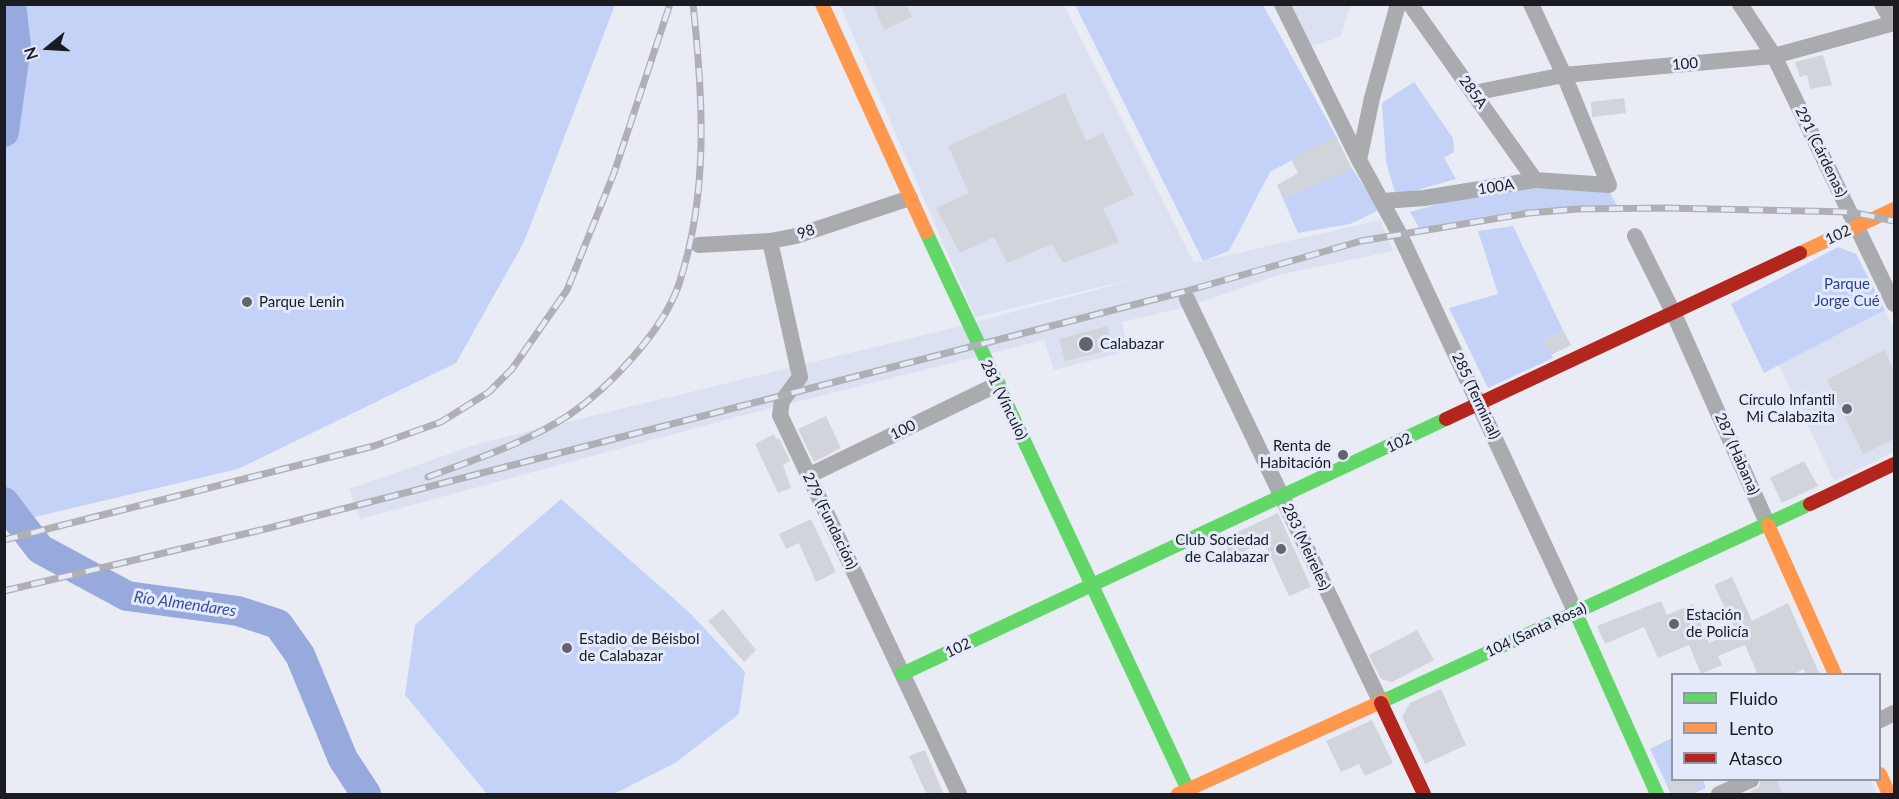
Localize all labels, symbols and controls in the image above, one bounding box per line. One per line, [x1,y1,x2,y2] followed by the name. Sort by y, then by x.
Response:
[18,18,78,78] north arrow
[19,45,41,63] text: N
[1671,54,1699,74] street label: 100
[1455,72,1491,112] street label: 285A
[1791,104,1851,200] street label: 291 (Cárdenas)
[1477,175,1515,199] street label: 100A
[795,221,817,243] street label: 98
[1822,221,1854,249] street label: 102
[1814,275,1880,310] park label: Parque Jorge Cué
[259,293,344,311] place label: Parque Lenin
[240,295,254,309] marker: Parque Lenin
[1077,335,1095,353] marker: Calabazar
[1100,335,1164,353] place label: Calabazar
[1448,350,1504,442] street label: 285 (Terminal)
[977,357,1031,443] street label: 281 (Vínculo)
[1739,391,1835,426] place label: Círculo Infantil Mi Calabazita
[1840,402,1854,416] marker: Círculo Infantil Mi Calabazita
[1711,410,1763,498] street label: 287 (Habana)
[887,416,919,444] street label: 100
[1383,429,1415,457] street label: 102
[1260,437,1331,472] place label: Renta de Habitación
[1336,448,1350,462] marker: Renta de Habitación
[799,469,861,573] street label: 279 (Fundación)
[1278,501,1334,593] street label: 283 (Meireles)
[1175,531,1269,566] place label: Club Sociedad de Calabazar
[1274,542,1288,556] marker: Club Sociedad de Calabazar
[133,587,237,621] water label: Río Almendares
[1483,599,1589,661] street label: 104 (Santa Rosa)
[1686,606,1749,641] place label: Estación de Policía
[1667,617,1681,631] marker: Estación de Policía
[579,630,699,665] place label: Estadio de Béisbol de Calabazar
[942,634,974,662] street label: 102
[560,641,574,655] marker: Estadio de Béisbol de Calabazar
[1671,673,1881,781] legend
[1729,687,1778,709] text: Fluido
[1729,717,1774,739] text: Lento
[1729,747,1782,769] text: Atasco

